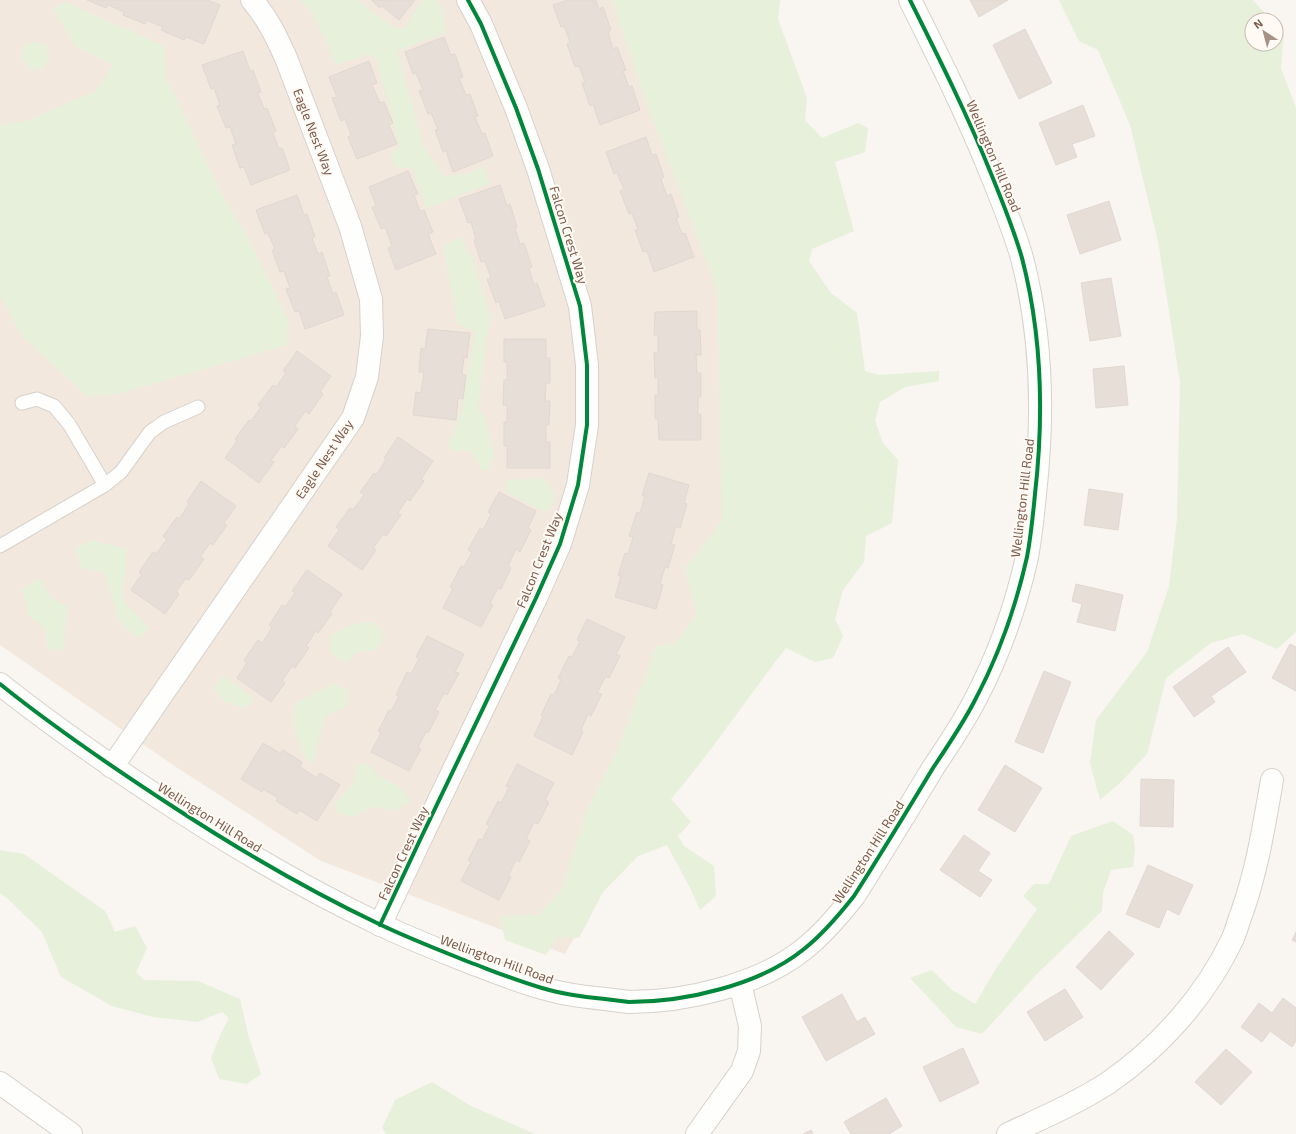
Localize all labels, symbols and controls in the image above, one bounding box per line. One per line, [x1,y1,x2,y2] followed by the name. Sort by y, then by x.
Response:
[1244,12,1284,52] north arrow
[1251,16,1265,31] text: N
[290,86,338,178] street label: Eagle Nest Way
[963,98,1025,214] street label: Wellington Hill Road
[546,184,592,286] street label: Falcon Crest Way
[292,416,356,502] street label: Eagle Nest Way
[1007,438,1037,558] street label: Wellington Hill Road
[513,510,566,610] street label: Falcon Crest Way
[155,778,265,856] street label: Wellington Hill Road
[829,797,907,907] street label: Wellington Hill Road
[374,803,432,902] street label: Falcon Crest Way
[438,931,556,987] street label: Wellington Hill Road

